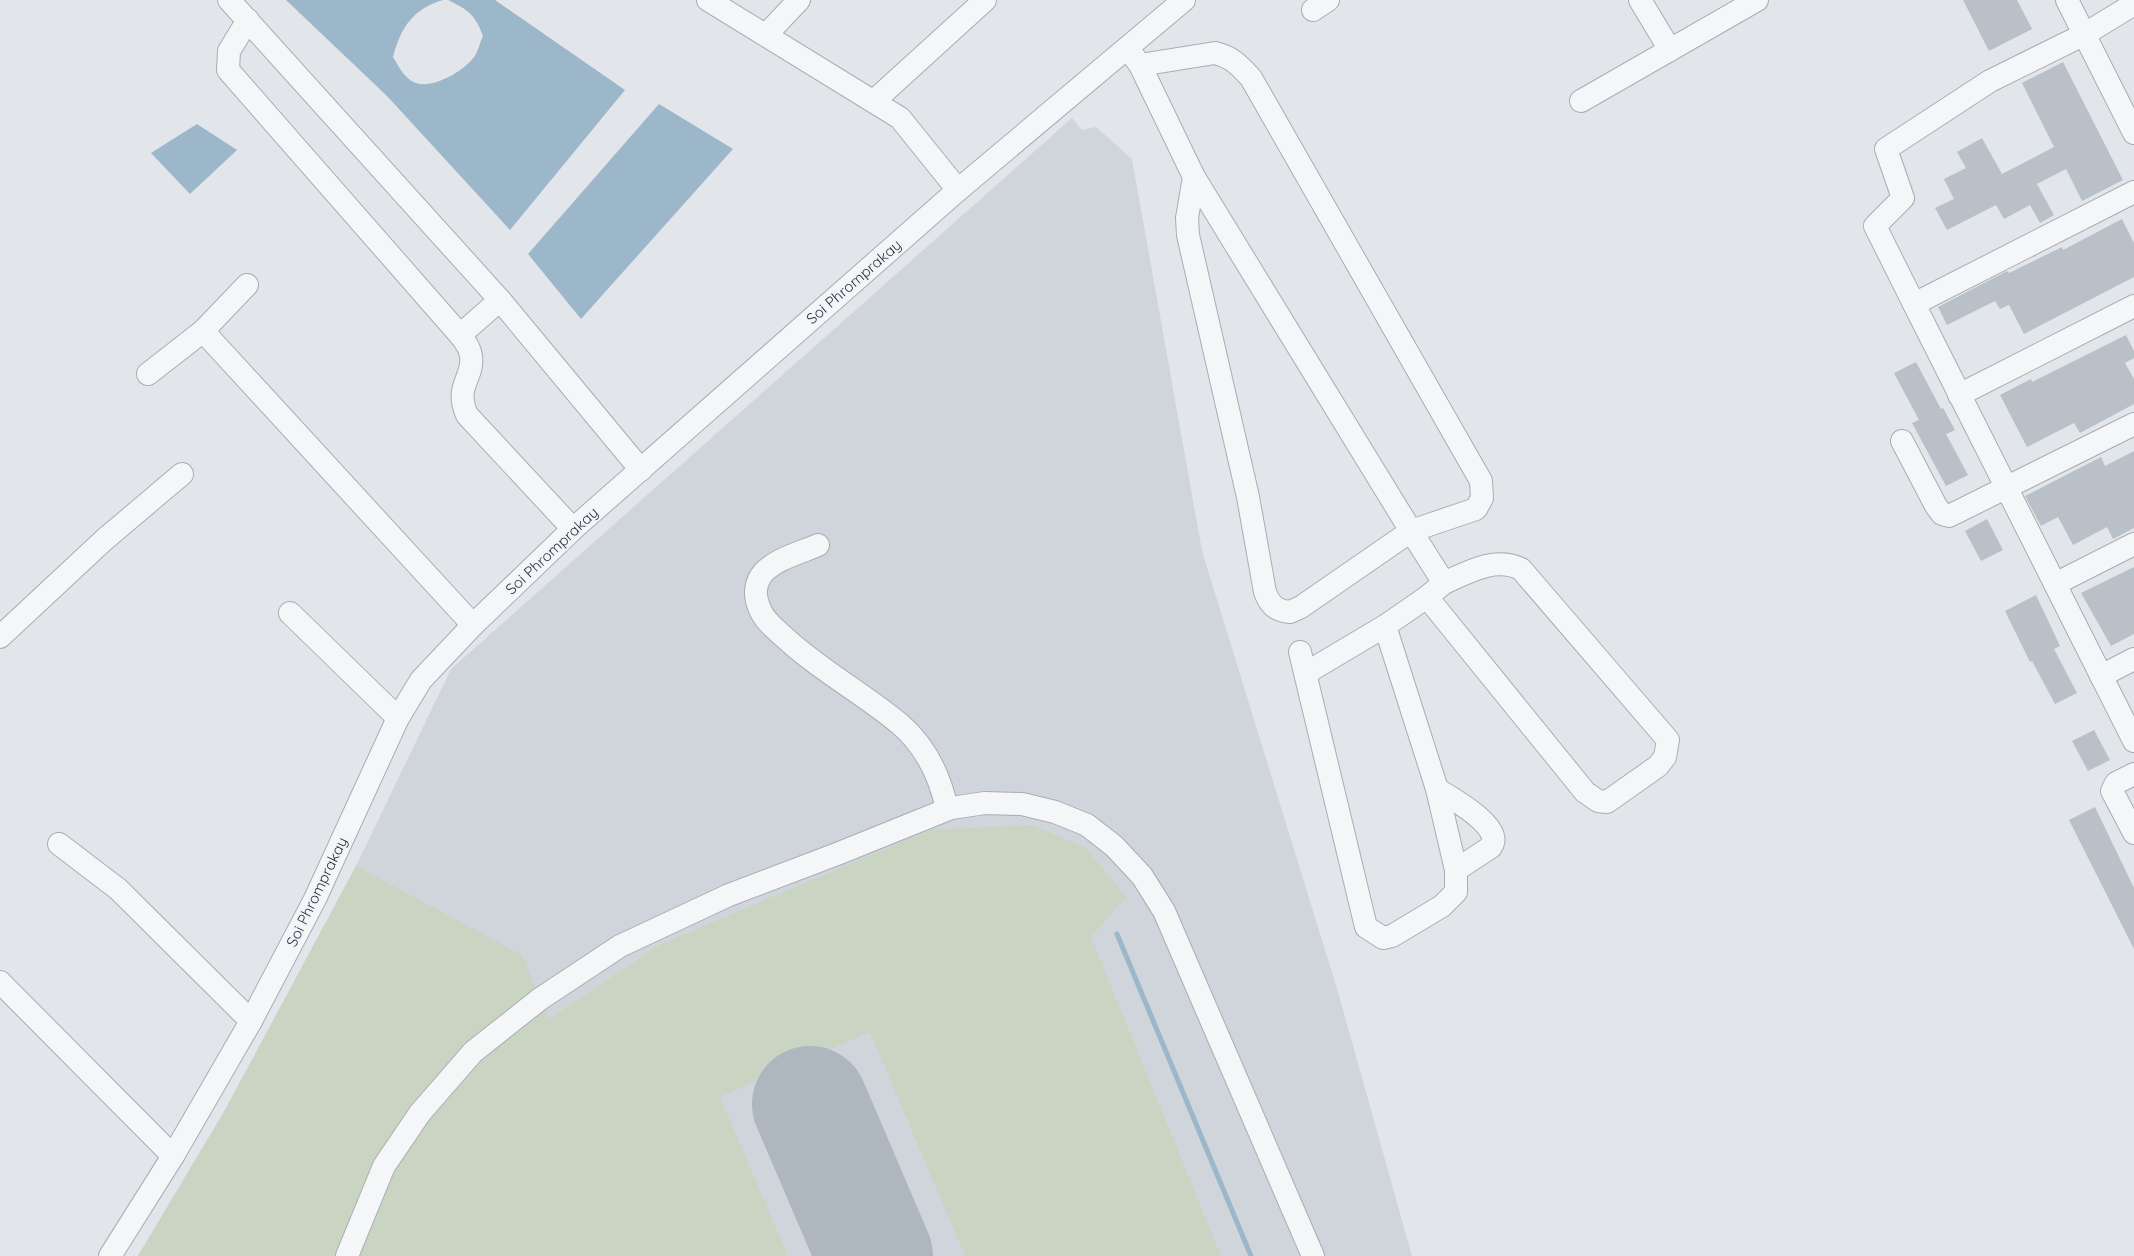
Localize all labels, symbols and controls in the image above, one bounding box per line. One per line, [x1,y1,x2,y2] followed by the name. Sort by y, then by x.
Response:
[802,235,905,328] street label: Soi Phromprakay
[501,503,602,598] street label: Soi Phromprakay
[282,834,351,950] street label: Soi Phromprakay

